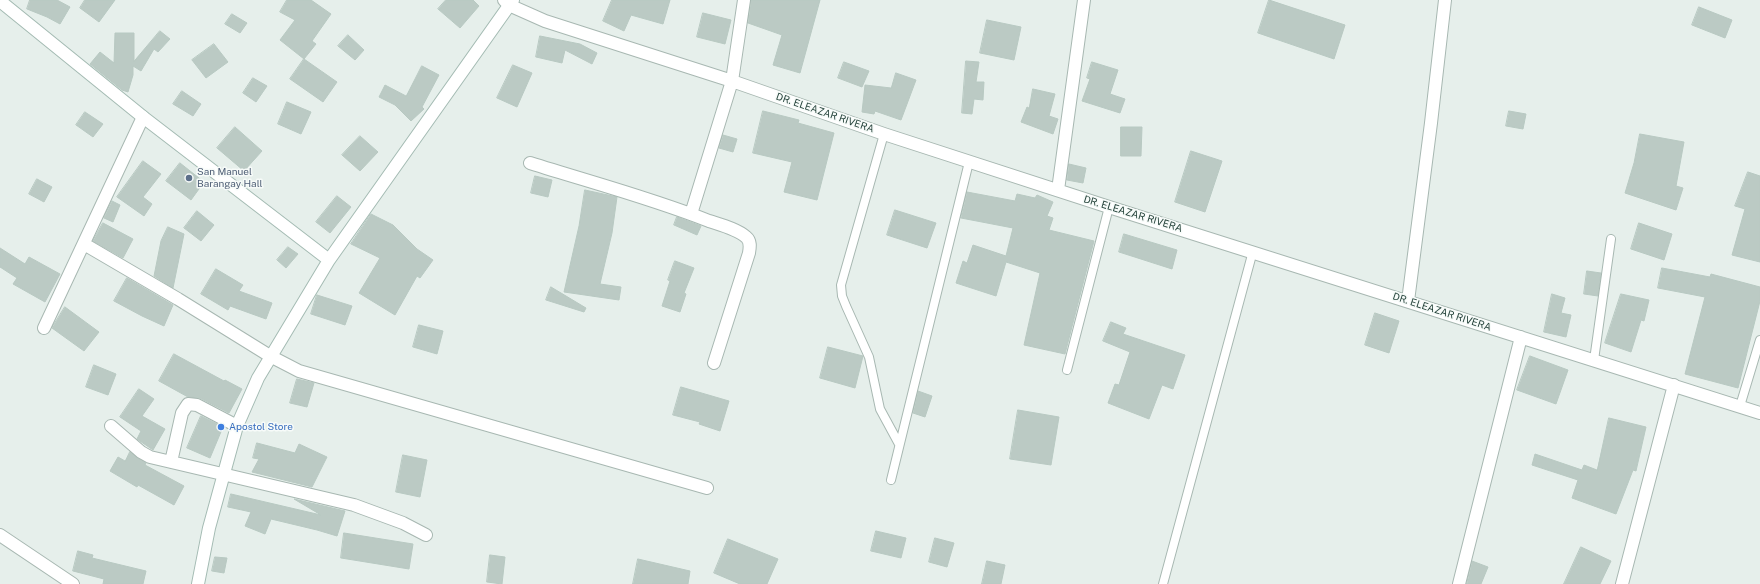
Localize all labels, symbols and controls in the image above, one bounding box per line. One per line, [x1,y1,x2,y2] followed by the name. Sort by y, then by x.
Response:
[774,91,876,135] street label: DR. ELEAZAR RIVERA
[197,166,263,190] place label: San Manuel Barangay Hall
[184,173,194,183] marker: San Manuel Barangay Hall
[1082,193,1184,235] street label: DR. ELEAZAR RIVERA
[1391,290,1493,334] street label: DR. ELEAZAR RIVERA
[229,421,293,433] place label: Apostol Store
[216,422,226,432] marker: Apostol Store

